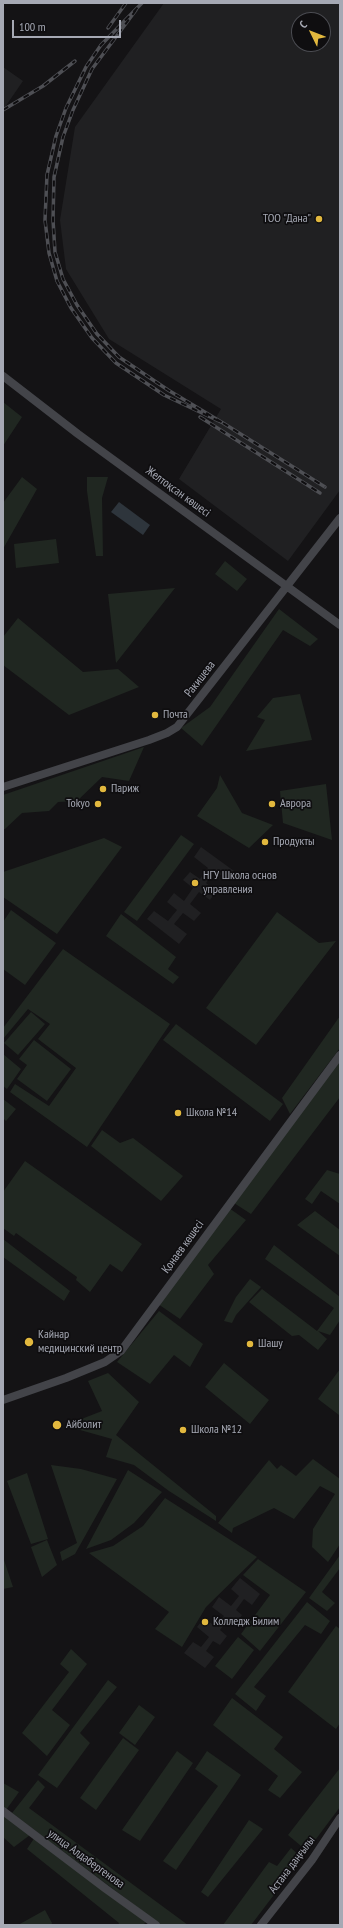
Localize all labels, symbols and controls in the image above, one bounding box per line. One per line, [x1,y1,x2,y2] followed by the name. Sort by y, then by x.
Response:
[14,12,123,38] scale bar
[291,12,331,52] north arrow
[296,18,310,31] text: С
[19,19,46,34] text: 100 m
[263,212,311,226] place label: ТОО "Дана"
[314,214,324,224] marker: ТОО "Дана"
[143,464,213,520] street label: Желтоқсан көшесі
[182,658,218,700] street label: Ракишева
[163,708,188,722] place label: Почта
[150,710,160,720] marker: Почта
[111,782,139,796] place label: Париж
[98,784,108,794] marker: Париж
[66,797,90,811] place label: Tokyo
[280,797,311,811] place label: Аврора
[93,799,103,809] marker: Tokyo
[267,799,277,809] marker: Аврора
[273,835,314,849] place label: Продукты
[260,837,270,847] marker: Продукты
[203,869,277,897] place label: НГУ Школа основ управления
[190,878,200,888] marker: НГУ Школа основ управления
[186,1106,237,1120] place label: Школа №14
[173,1108,183,1118] marker: Школа №14
[159,1218,207,1276] street label: Қонаев көшесі
[38,1328,122,1356] place label: Кайнар медицинский центр
[23,1336,35,1348] marker: Кайнар медицинский центр
[258,1337,283,1351] place label: Шашу
[245,1339,255,1349] marker: Шашу
[66,1418,101,1432] place label: Айболит
[51,1419,63,1431] marker: Айболит
[191,1423,242,1437] place label: Школа №12
[178,1425,188,1435] marker: Школа №12
[213,1615,279,1629] place label: Колледж Билим
[200,1617,210,1627] marker: Колледж Билим
[45,1826,127,1892] street label: улица Алдабергенова
[266,1834,318,1896] street label: Астана даңғылы

